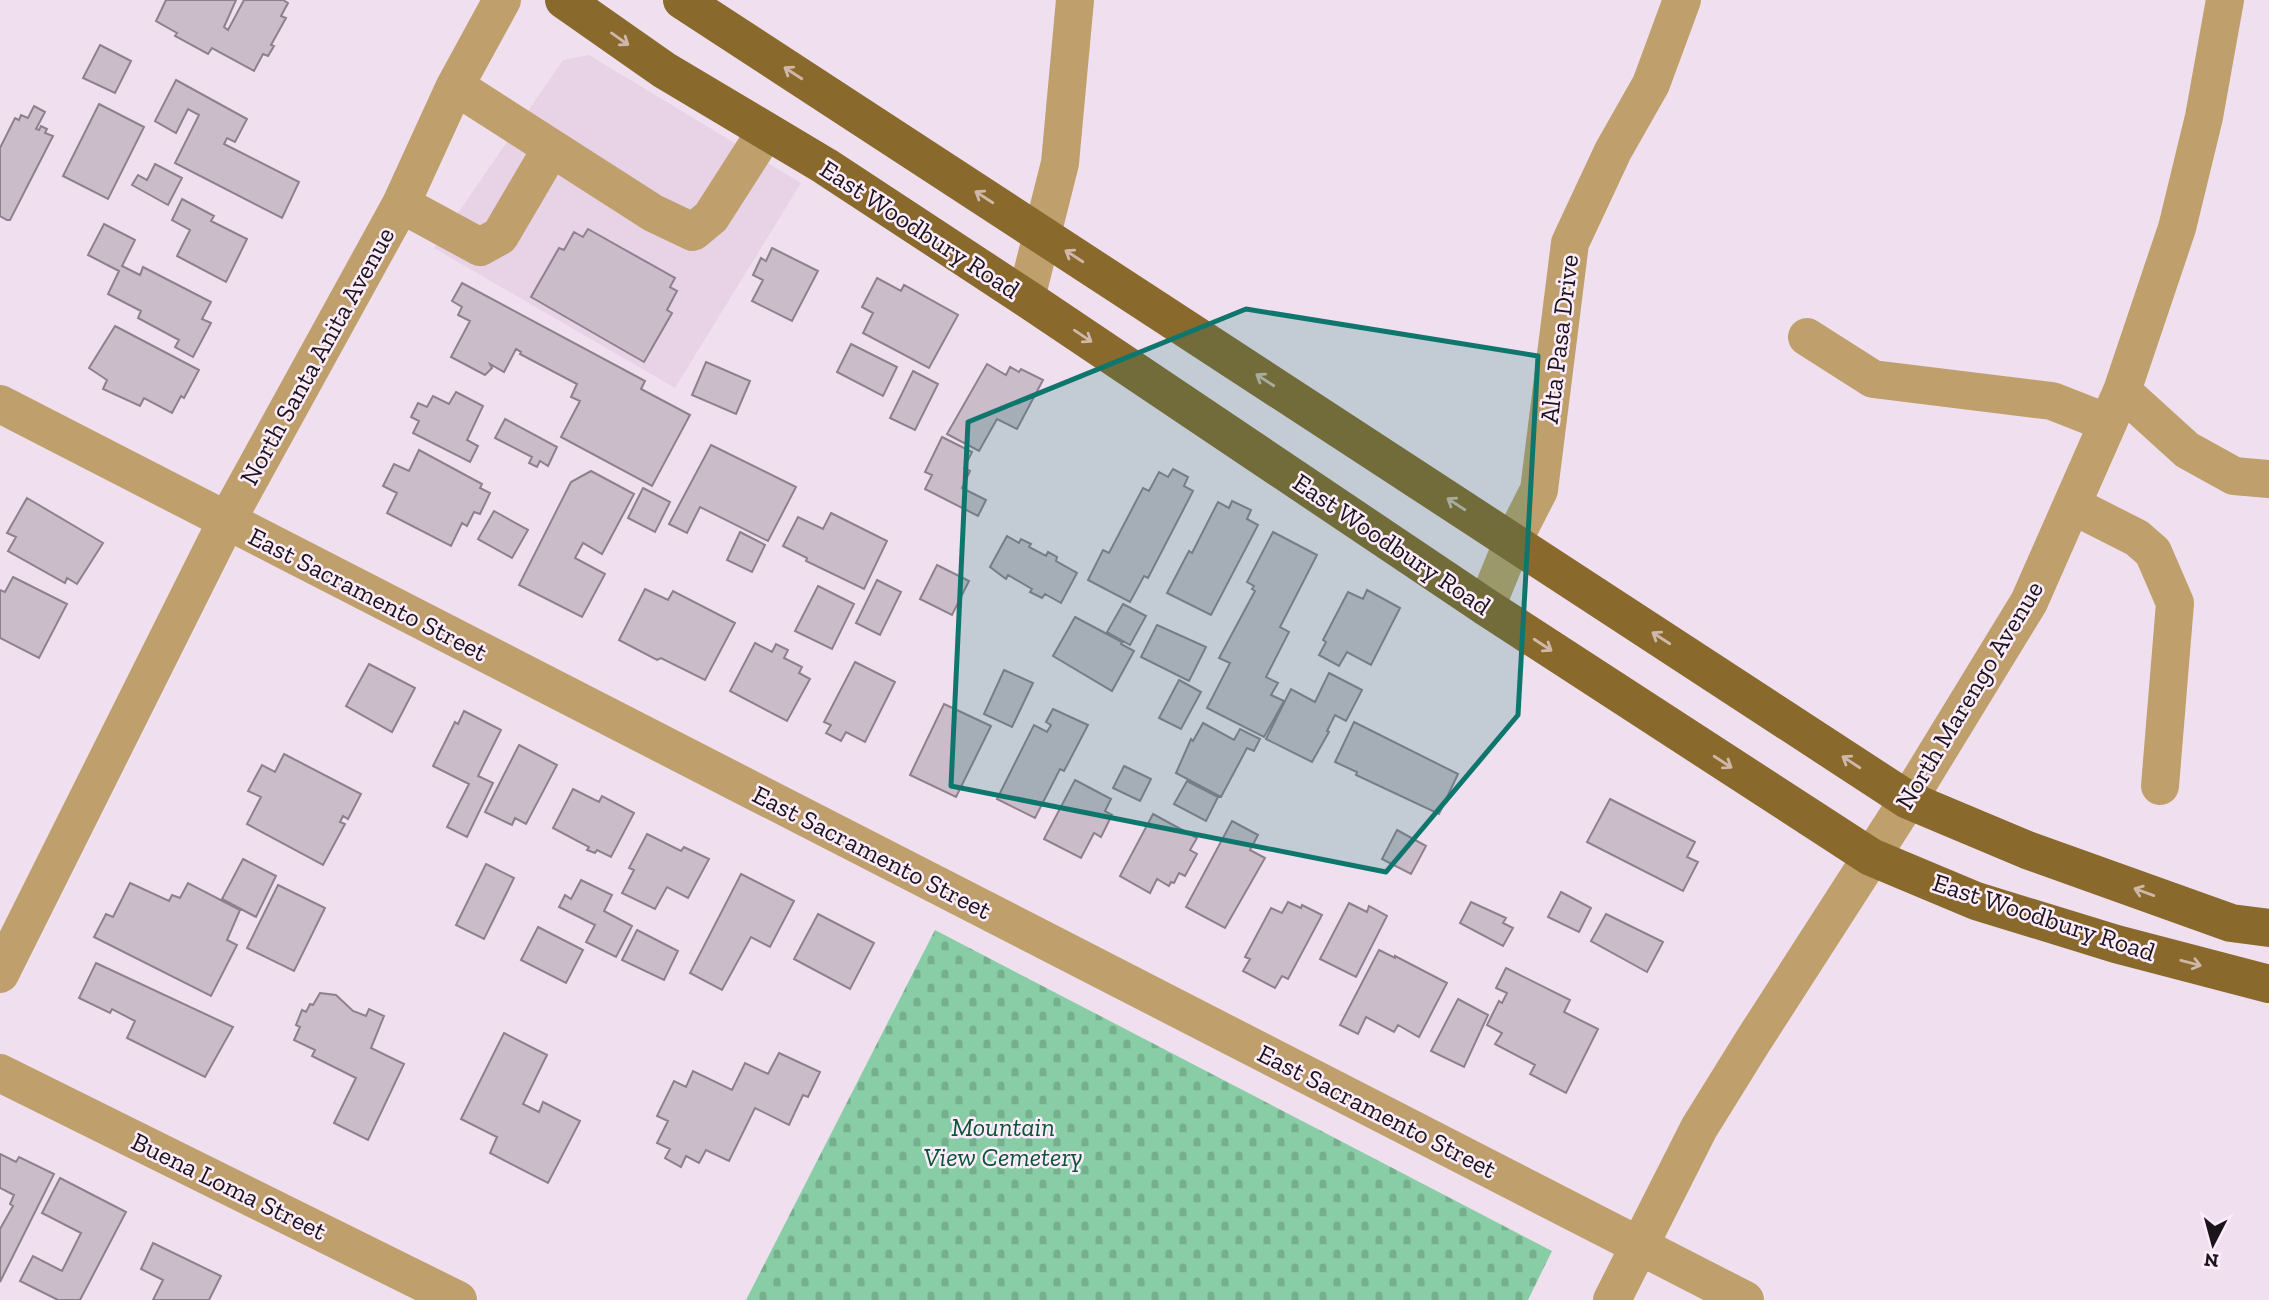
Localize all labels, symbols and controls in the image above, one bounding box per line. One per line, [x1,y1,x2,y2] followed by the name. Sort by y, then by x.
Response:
[610,32,629,46] one-way arrow
[784,66,804,80] one-way arrow
[814,152,1026,306] street label: East Woodbury Road
[975,190,994,204] one-way arrow
[233,221,401,491] street label: North Santa Anita Avenue
[1065,248,1084,263] one-way arrow
[1533,253,1585,425] street label: Alta Pasa Drive
[1073,329,1092,343] one-way arrow
[1256,372,1275,387] one-way arrow
[1287,466,1497,622] street label: East Woodbury Road
[1446,496,1466,510] one-way arrow
[243,520,493,668] street label: East Sacramento Street
[1888,575,2050,815] street label: North Marengo Avenue
[1651,631,1671,645] one-way arrow
[1533,637,1552,652] one-way arrow
[1842,755,1861,770] one-way arrow
[1713,756,1733,770] one-way arrow
[747,778,997,926] street label: East Sacramento Street
[1929,866,2159,968] street label: East Woodbury Road
[2133,885,2155,897] one-way arrow
[2179,957,2202,970] one-way arrow
[1252,1037,1502,1185] street label: East Sacramento Street
[924,1111,1082,1173] park label: Mountain View Cemetery
[126,1125,332,1247] street label: Buena Loma Street
[2178,1209,2248,1279] north arrow
[2203,1248,2220,1273] text: N

